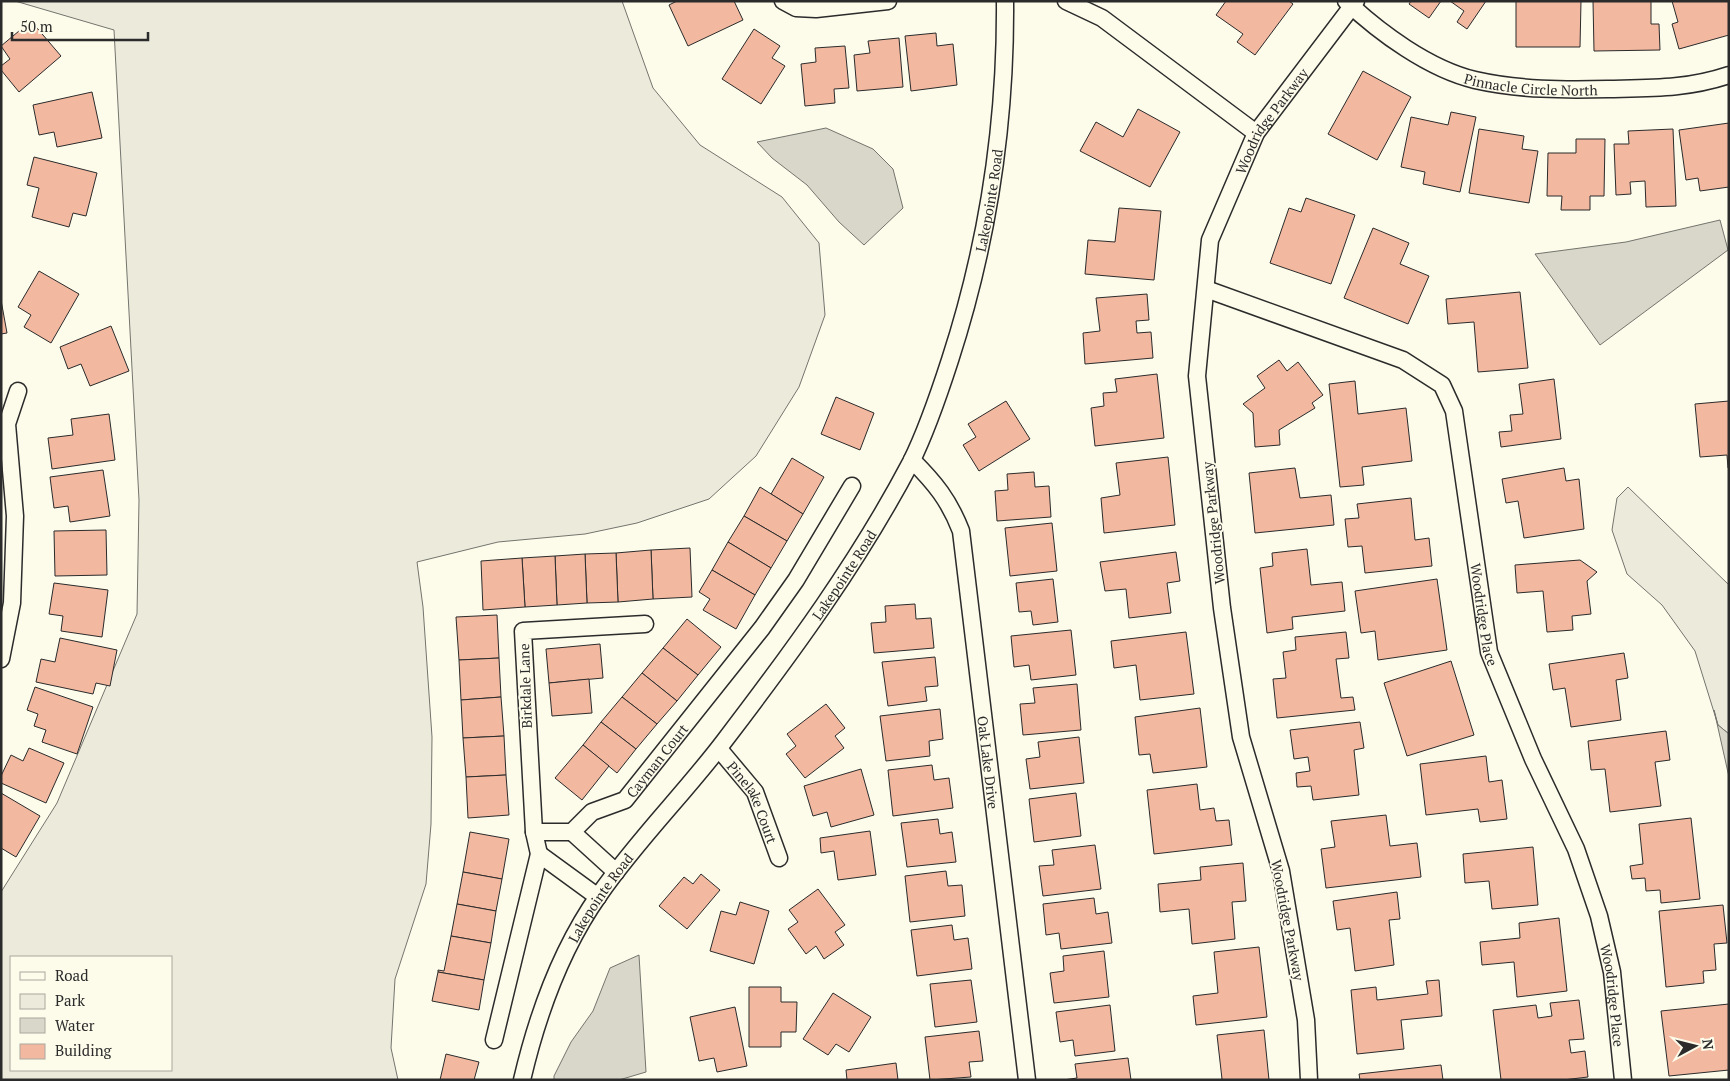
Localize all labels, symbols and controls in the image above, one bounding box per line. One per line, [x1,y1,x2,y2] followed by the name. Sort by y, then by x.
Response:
[12,10,149,42] scale bar
[20,16,53,36] text: 50 m
[1230,63,1312,177] street label: Woodridge Parkway
[1462,68,1598,99] street label: Pinnacle Circle North
[970,148,1006,254] street label: Lakepointe Road
[1197,460,1229,585] street label: Woodridge Parkway
[807,526,880,623] street label: Lakepointe Road
[1467,562,1503,669] street label: Woodridge Place
[514,643,536,729] street label: Birkdale Lane
[974,715,1004,810] street label: Oak Lake Drive
[621,719,692,801] street label: Cayman Court
[723,757,783,847] street label: Pinelake Court
[563,849,637,945] street label: Lakepointe Road
[1267,858,1309,983] street label: Woodridge Parkway
[1596,942,1629,1048] street label: Woodridge Place
[10,956,172,1071] legend
[55,965,88,985] text: Road
[55,990,85,1010] text: Park
[55,1015,95,1035] text: Water
[1670,1021,1720,1071] north arrow
[1698,1038,1719,1051] text: N
[55,1040,113,1060] text: Building

